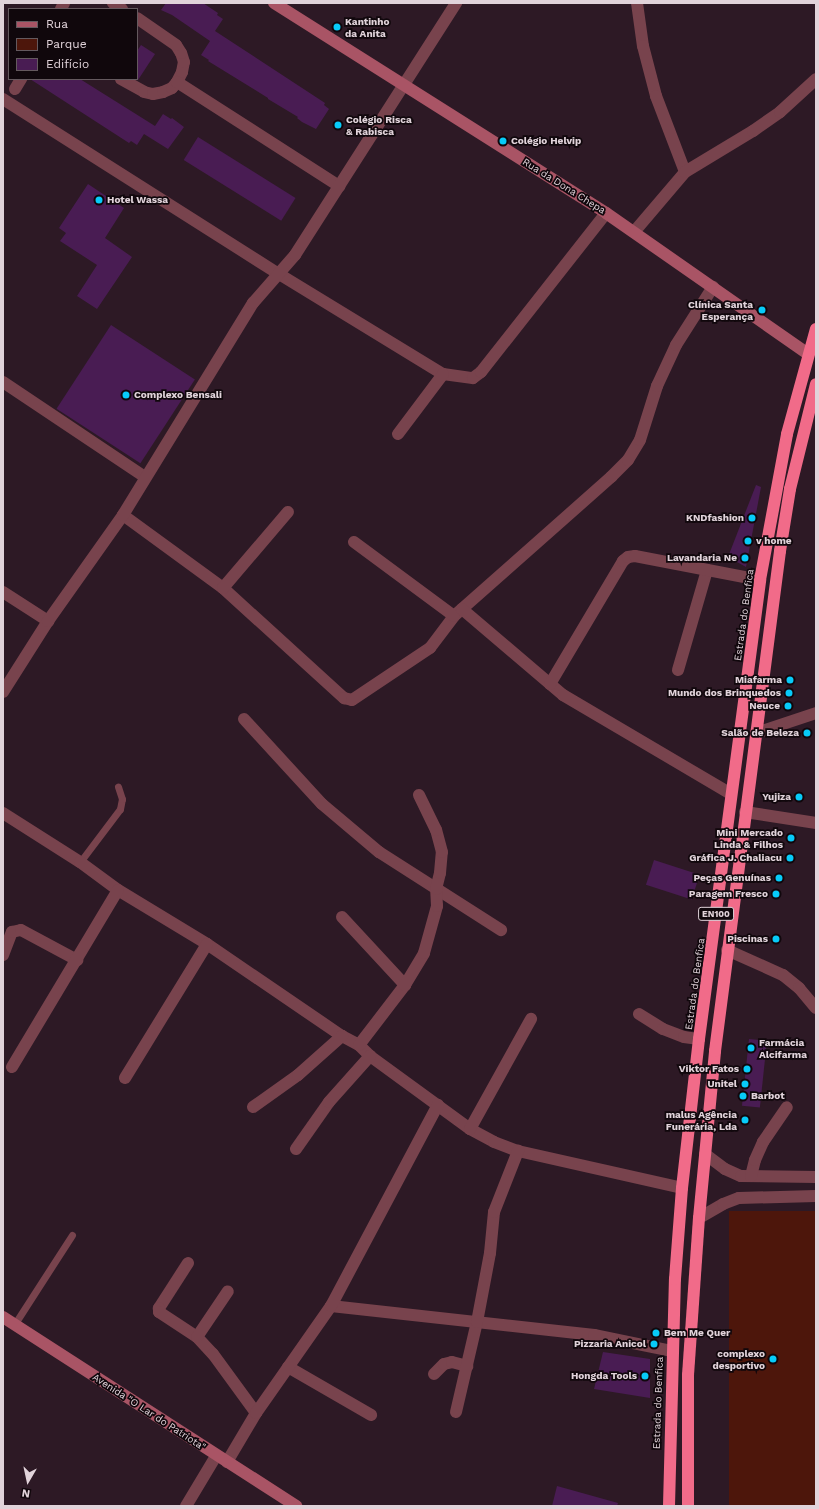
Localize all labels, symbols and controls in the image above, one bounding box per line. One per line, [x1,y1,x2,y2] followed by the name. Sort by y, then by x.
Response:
[8,8,138,80] legend
[345,15,390,38] place label: Kantinho da Anita
[46,17,68,31] text: Rua
[332,22,342,32] marker: Kantinho da Anita
[46,37,87,51] text: Parque
[46,57,89,71] text: Edifício
[346,113,412,136] place label: Colégio Risca & Rabisca
[333,120,343,130] marker: Colégio Risca & Rabisca
[511,135,581,147] place label: Colégio Helvip
[498,136,508,146] marker: Colégio Helvip
[520,155,608,217] street label: Rua da Dona Chepa
[107,194,168,206] place label: Hotel Wassa
[94,195,104,205] marker: Hotel Wassa
[688,298,753,322] place label: Clínica Santa Esperança
[756,304,768,316] marker: Clínica Santa Esperança
[134,389,222,401] place label: Complexo Bensali
[121,390,131,400] marker: Complexo Bensali
[686,512,744,524] place label: KNDfashion
[747,513,757,523] marker: KNDfashion
[756,535,792,547] place label: v home
[743,536,753,546] marker: v home
[667,552,737,564] place label: Lavandaria Ne
[740,553,750,563] marker: Lavandaria Ne
[732,568,756,662] street label: Estrada do Benfica
[735,674,782,686] place label: Miafarma
[785,675,795,685] marker: Miafarma
[668,687,781,699] place label: Mundo dos Brinquedos
[784,688,794,698] marker: Mundo dos Brinquedos
[749,700,780,712] place label: Neuce
[783,701,793,711] marker: Neuce
[721,727,799,739] place label: Salão de Beleza
[802,728,812,738] marker: Salão de Beleza
[762,791,791,803] place label: Yujiza
[794,792,804,802] marker: Yujiza
[714,826,783,850] place label: Mini Mercado Linda & Filhos
[786,833,796,843] marker: Mini Mercado Linda & Filhos
[689,852,782,864] place label: Gráfica J. Chaliacu
[785,853,795,863] marker: Gráfica J. Chaliacu
[693,872,771,884] place label: Peças Genuínas
[774,873,784,883] marker: Peças Genuínas
[689,888,768,900] place label: Paragem Fresco
[771,889,781,899] marker: Paragem Fresco
[698,907,734,921] road number: EN100
[727,933,768,945] place label: Piscinas
[771,934,781,944] marker: Piscinas
[683,937,707,1031] street label: Estrada do Benfica
[759,1036,807,1060] place label: Farmácia Alcifarma
[746,1043,756,1053] marker: Farmácia Alcifarma
[679,1063,739,1075] place label: Viktor Fatos
[742,1064,752,1074] marker: Viktor Fatos
[707,1078,737,1090] place label: Unitel
[740,1079,750,1089] marker: Unitel
[751,1090,785,1102] place label: Barbot
[738,1091,748,1101] marker: Barbot
[665,1108,737,1132] place label: malus Agência Funerária, Lda
[740,1115,750,1125] marker: malus Agência Funerária, Lda
[664,1327,730,1339] place label: Bem Me Quer
[651,1328,661,1338] marker: Bem Me Quer
[574,1338,646,1350] place label: Pizzaria Anicol
[649,1339,659,1349] marker: Pizzaria Anicol
[712,1347,765,1370] place label: complexo desportivo
[768,1354,778,1364] marker: complexo desportivo
[650,1356,666,1450] street label: Estrada do Benfica
[571,1370,637,1382] place label: Hongda Tools
[90,1371,208,1453] street label: Avenida "O Lar do Patriota"
[640,1371,650,1381] marker: Hongda Tools
[8,1461,48,1501] north arrow
[21,1486,31,1500] text: N

